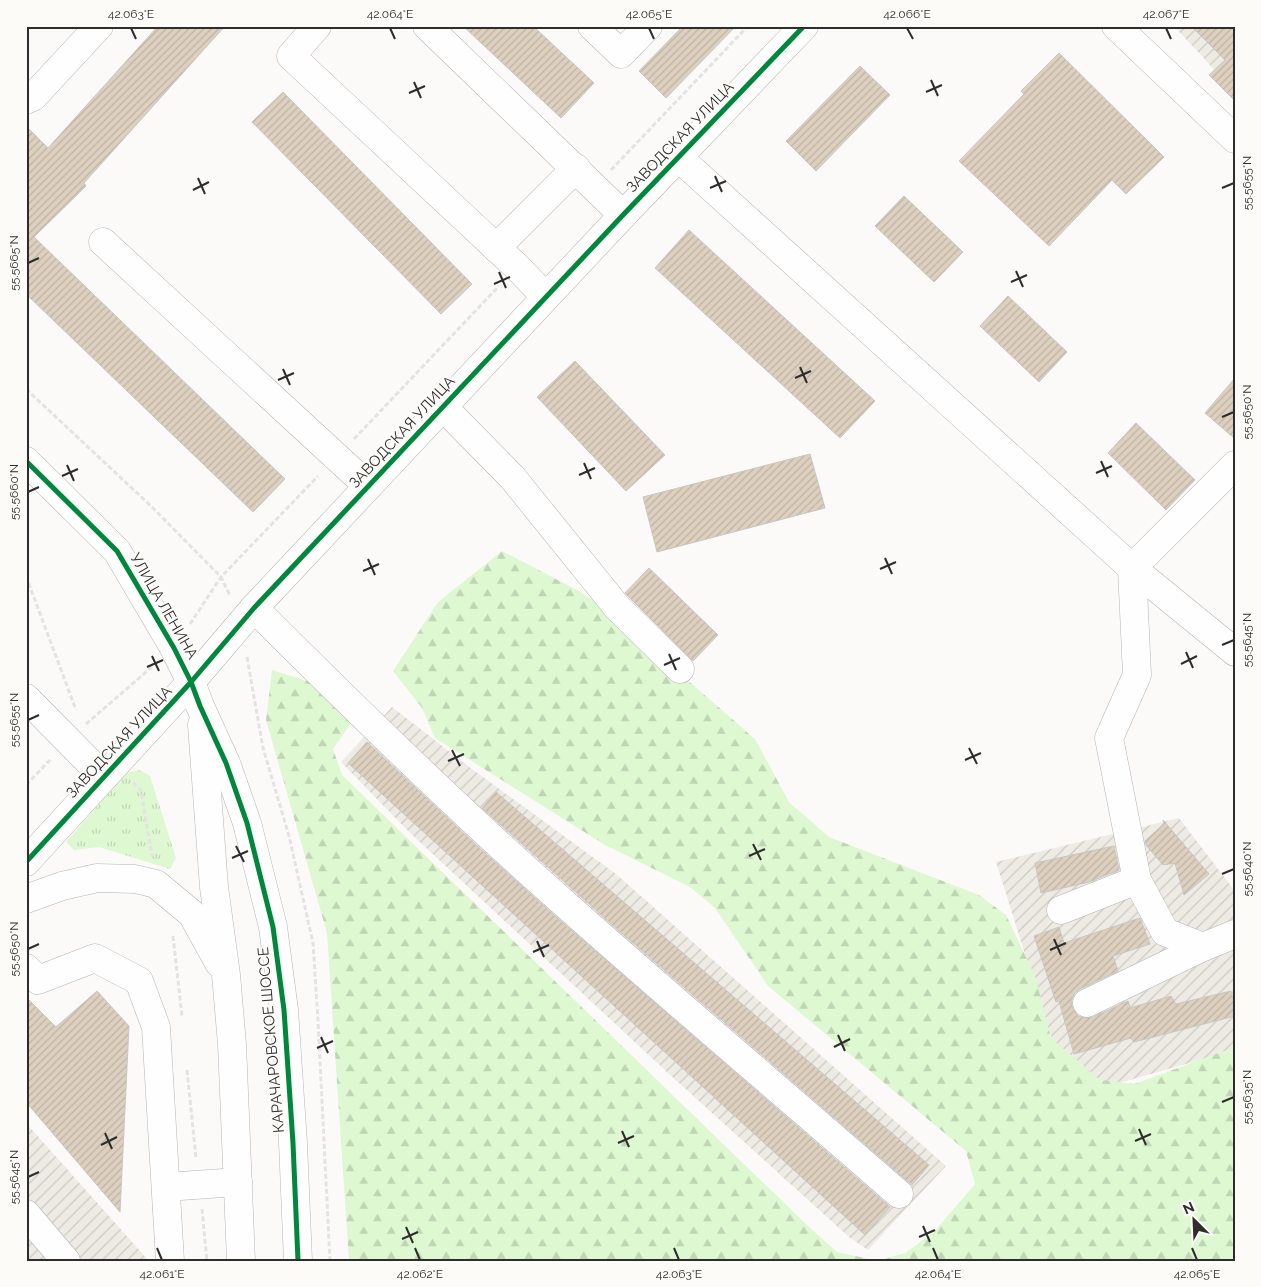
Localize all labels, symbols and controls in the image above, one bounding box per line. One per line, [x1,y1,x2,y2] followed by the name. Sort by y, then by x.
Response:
[108,7,154,21] text: 42.063°E
[367,7,413,21] text: 42.064°E
[626,7,672,21] text: 42.065°E
[883,7,931,21] text: 42.066°E
[1143,7,1189,21] text: 42.067°E
[623,78,737,196] street label: ЗАВОДСКАЯ УЛИЦА
[1240,156,1254,210] text: 55.5655°N
[7,235,21,291] text: 55.5665°N
[345,372,459,492] street label: ЗАВОДСКАЯ УЛИЦА
[1240,384,1254,440] text: 55.5650°N
[7,464,21,520] text: 55.5660°N
[126,550,202,662] street label: УЛИЦА ЛЕНИНА
[1240,613,1254,667] text: 55.5645°N
[62,682,176,802] street label: ЗАВОДСКАЯ УЛИЦА
[7,693,21,747] text: 55.5655°N
[1240,841,1254,897] text: 55.5640°N
[7,921,21,977] text: 55.5650°N
[254,946,288,1134] street label: КАРАЧАРОВСКОЕ ШОССЕ
[1240,1070,1254,1124] text: 55.5635°N
[7,1150,21,1204] text: 55.5645°N
[1168,1194,1218,1244] north arrow
[1181,1199,1197,1218] text: N
[139,1267,185,1281] text: 42.061°E
[397,1267,443,1281] text: 42.062°E
[656,1267,702,1281] text: 42.063°E
[915,1267,961,1281] text: 42.064°E
[1174,1267,1220,1281] text: 42.065°E

